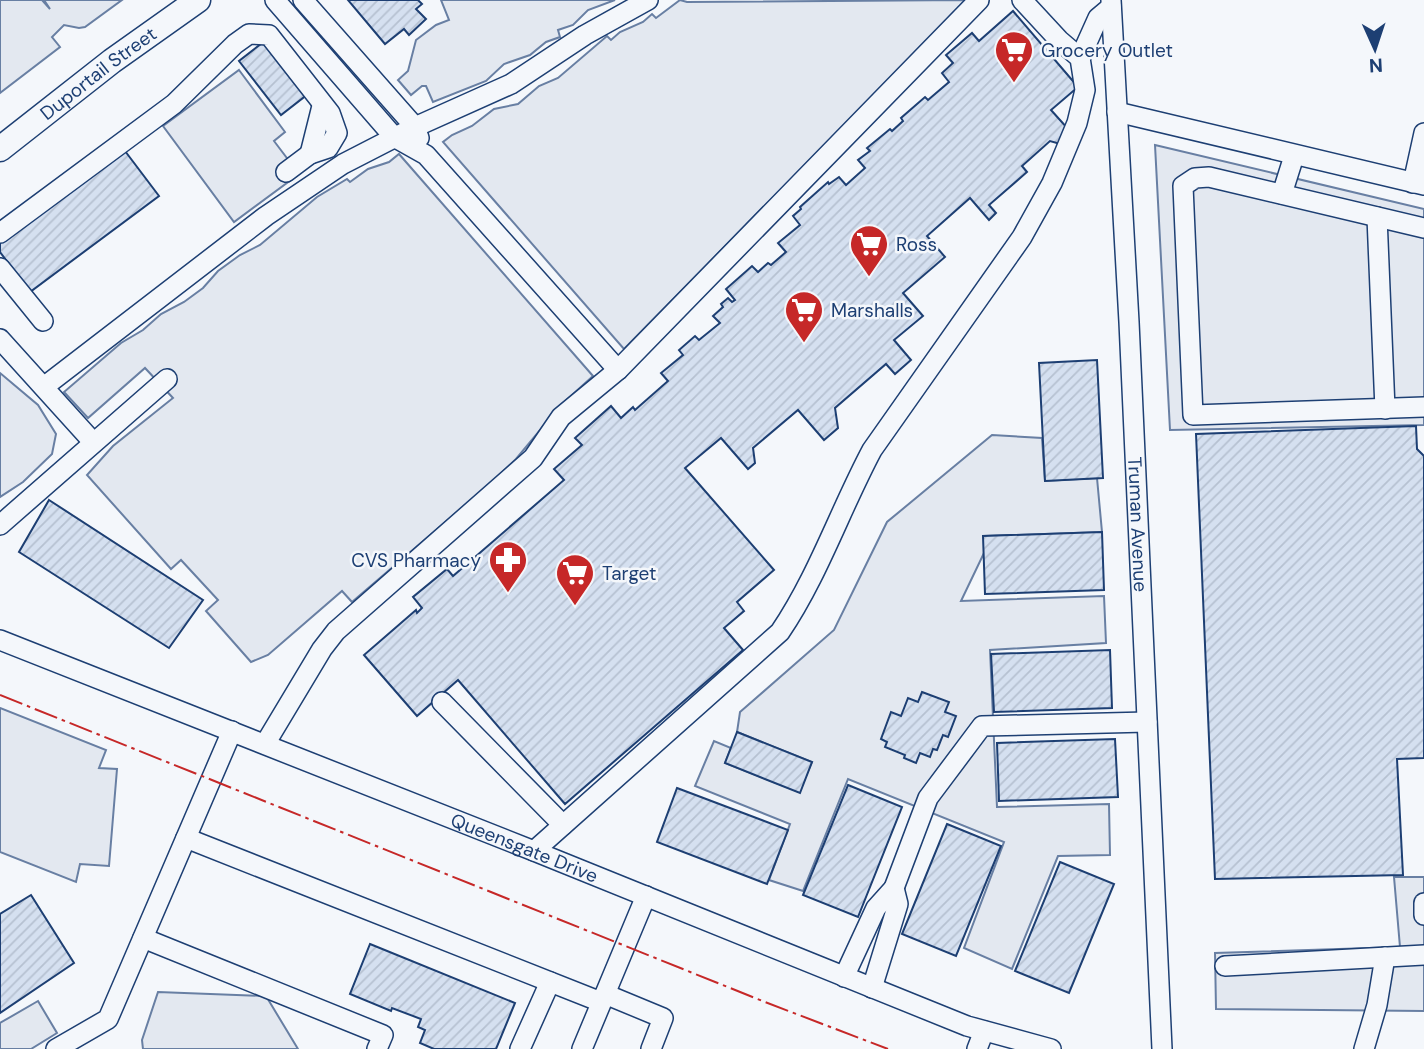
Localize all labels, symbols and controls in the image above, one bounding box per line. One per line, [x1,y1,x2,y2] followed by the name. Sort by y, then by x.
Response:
[1340,14,1410,84] north arrow
[35,21,161,125] street label: Duportail Street
[993,29,1035,84] supermarket icon: Grocery Outlet
[1041,38,1173,63] place label: Grocery Outlet
[1368,53,1383,78] text: N
[848,223,890,278] supermarket icon: Ross
[896,232,937,257] place label: Ross
[783,289,825,344] supermarket icon: Marshalls
[831,298,913,323] place label: Marshalls
[1123,456,1154,592] street label: Truman Avenue
[487,539,529,594] pharmacy icon: CVS Pharmacy
[351,548,481,573] place label: CVS Pharmacy
[554,552,596,607] supermarket icon: Target
[602,561,657,586] place label: Target
[447,807,602,888] street label: Queensgate Drive

